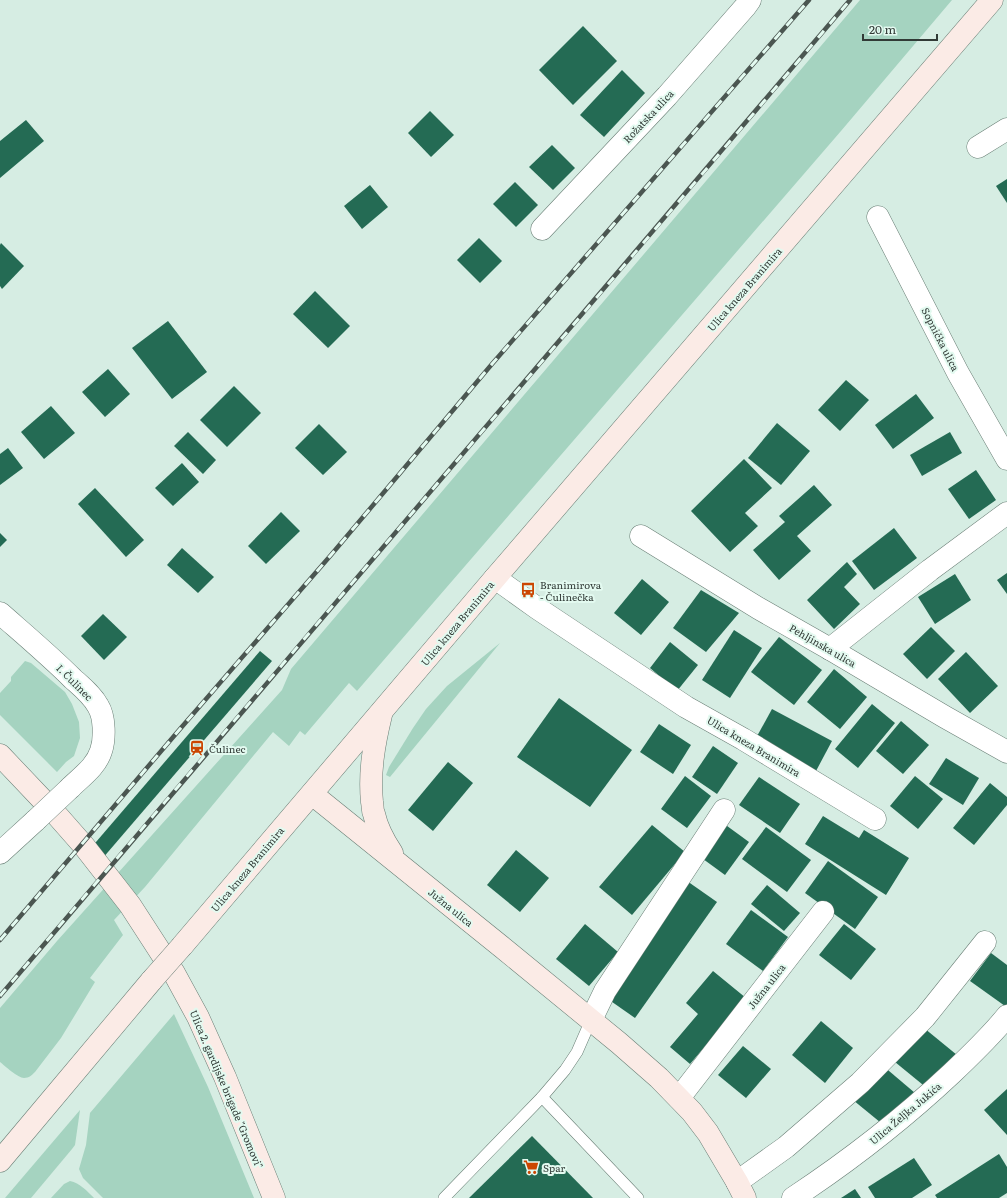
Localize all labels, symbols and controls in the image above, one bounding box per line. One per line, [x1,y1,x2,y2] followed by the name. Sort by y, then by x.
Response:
[863,16,937,42] scale bar
[869,20,896,38] text: 20 m
[619,86,677,146] street label: Rožatska ulica
[703,243,785,334] street label: Ulica kneza Branimira
[919,305,964,374] street label: Sopnička ulica
[417,577,497,669] street label: Ulica kneza Branimira
[540,577,602,604] place label: Branimirova - Čulinečka
[519,581,537,599] bus stop icon: Branimirova - Čulinečka
[787,620,860,671] street label: Pehljinska ulica
[53,660,97,704] street label: I. Čulinec
[704,712,804,780] street label: Ulica kneza Branimira
[188,739,206,757] station icon: Čulinec
[209,741,246,756] place label: Čulinec
[207,823,287,915] street label: Ulica kneza Branimira
[425,884,477,930] street label: Južna ulica
[744,960,789,1012] street label: Južna ulica
[187,1007,267,1171] street label: Ulica 2. gardijske brigade "Gromovi"
[866,1078,945,1148] street label: Ulica Željka Jukića
[522,1158,540,1176] supermarket icon: Spar
[543,1160,565,1175] place label: Spar

